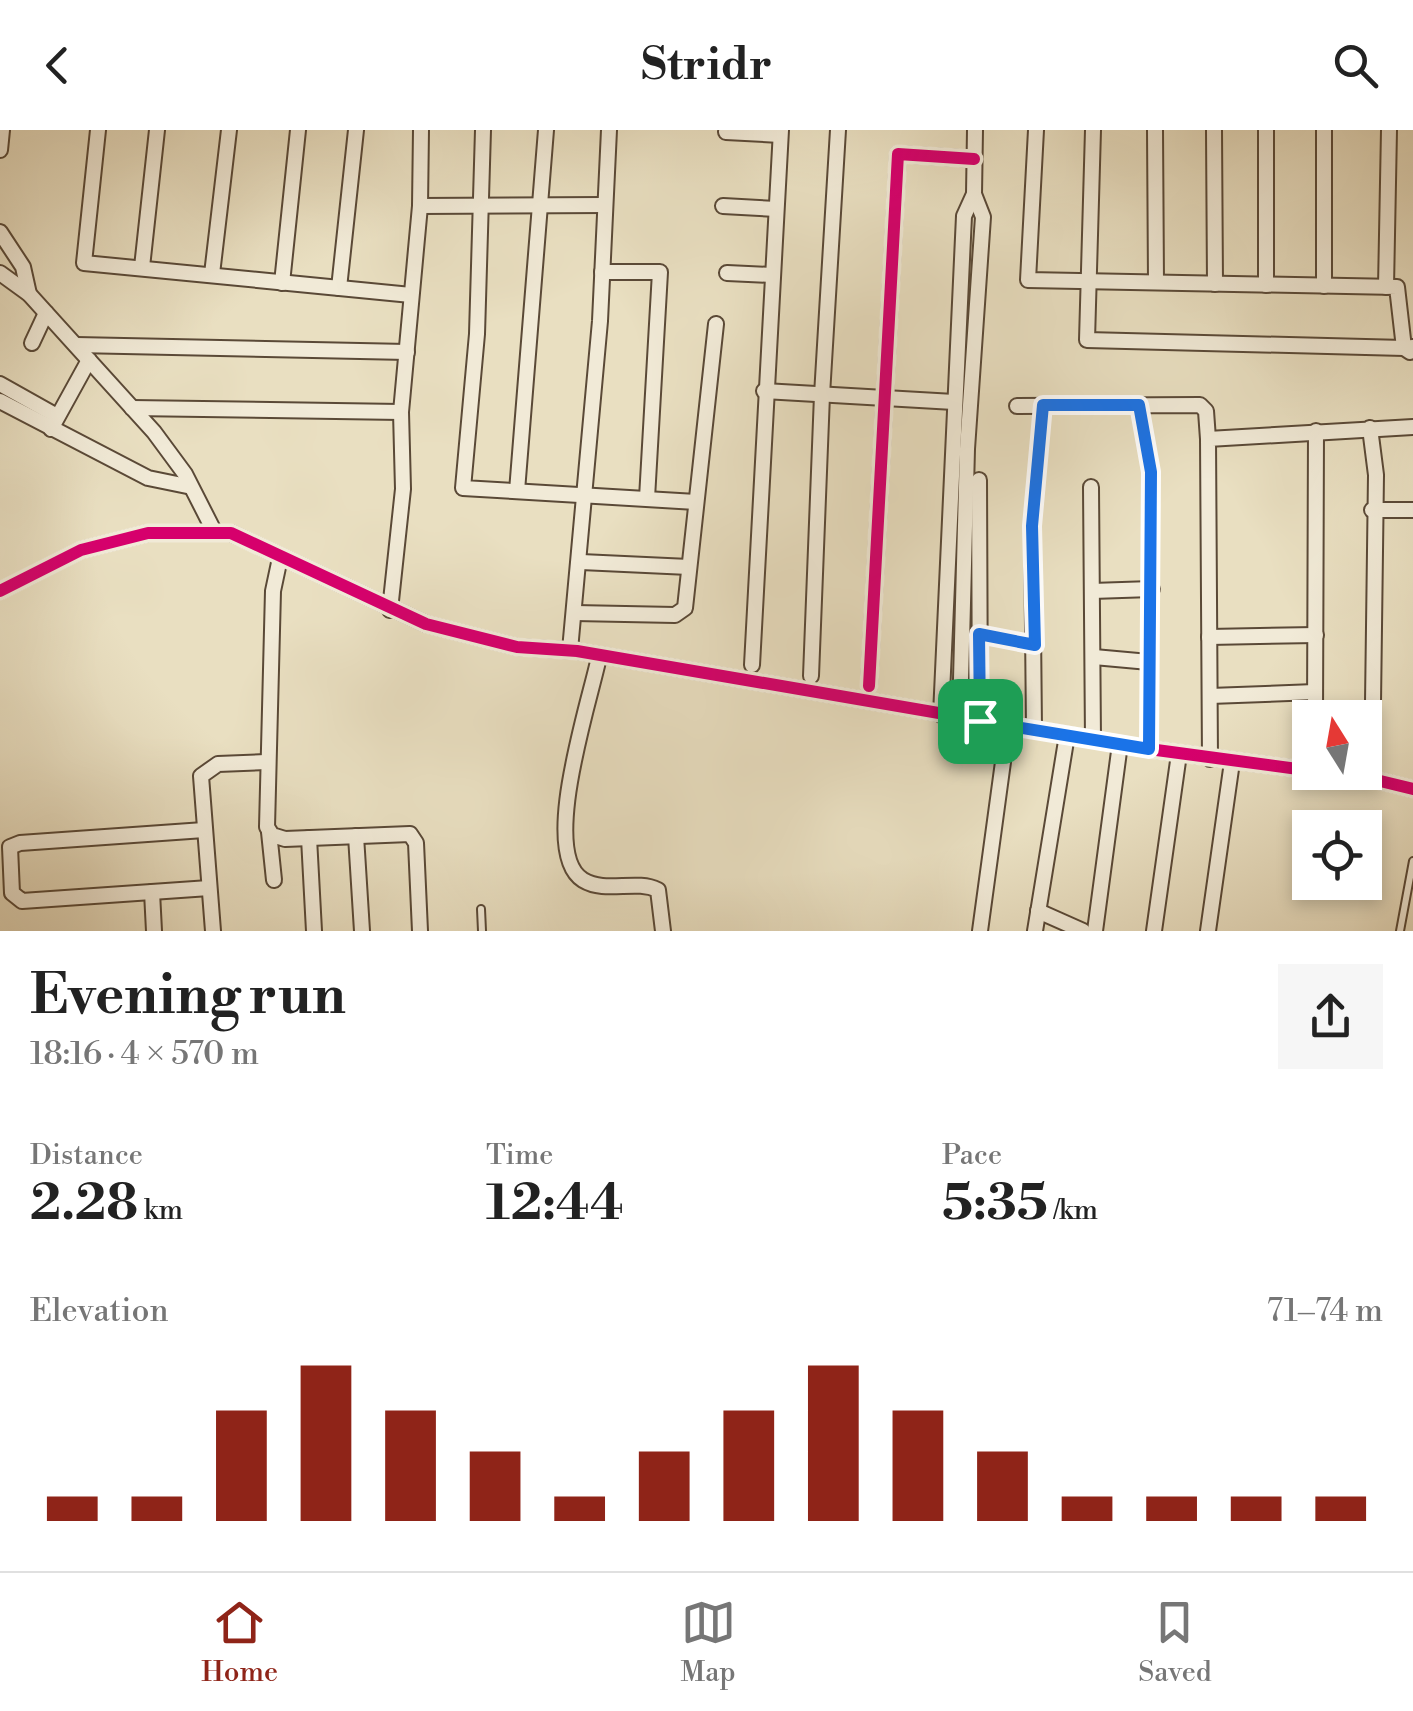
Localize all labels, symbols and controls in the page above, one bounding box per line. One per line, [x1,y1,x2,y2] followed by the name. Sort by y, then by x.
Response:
[641,37,772,94] text: Stridr
[30,38,85,93] icon: back
[1328,38,1383,93] icon: search
[938,679,1023,764] pin
[953,694,1008,749] icon: arrive
[1292,700,1382,790] north arrow
[1292,700,1382,900] map controls
[1292,810,1382,900] button: locate
[30,962,346,1031] text: Evening run
[1278,964,1383,1069] button: share
[30,1034,259,1074] text: 18:16 · 4 × 570 m
[30,1138,143,1173] text: Distance
[486,1138,553,1173] text: Time
[942,1138,1002,1173] text: Pace
[30,1173,138,1235] text: 2.28
[486,1173,624,1235] text: 12:44
[942,1173,1048,1235] text: 5:35
[138,1193,183,1228] text: km
[1048,1193,1098,1228] text: /km
[30,1291,169,1331] text: Elevation
[1267,1291,1383,1331] text: 71–74 m
[201,1595,278,1690] tab: Home
[681,1595,736,1690] tab: Map
[1138,1595,1212,1690] tab: Saved

